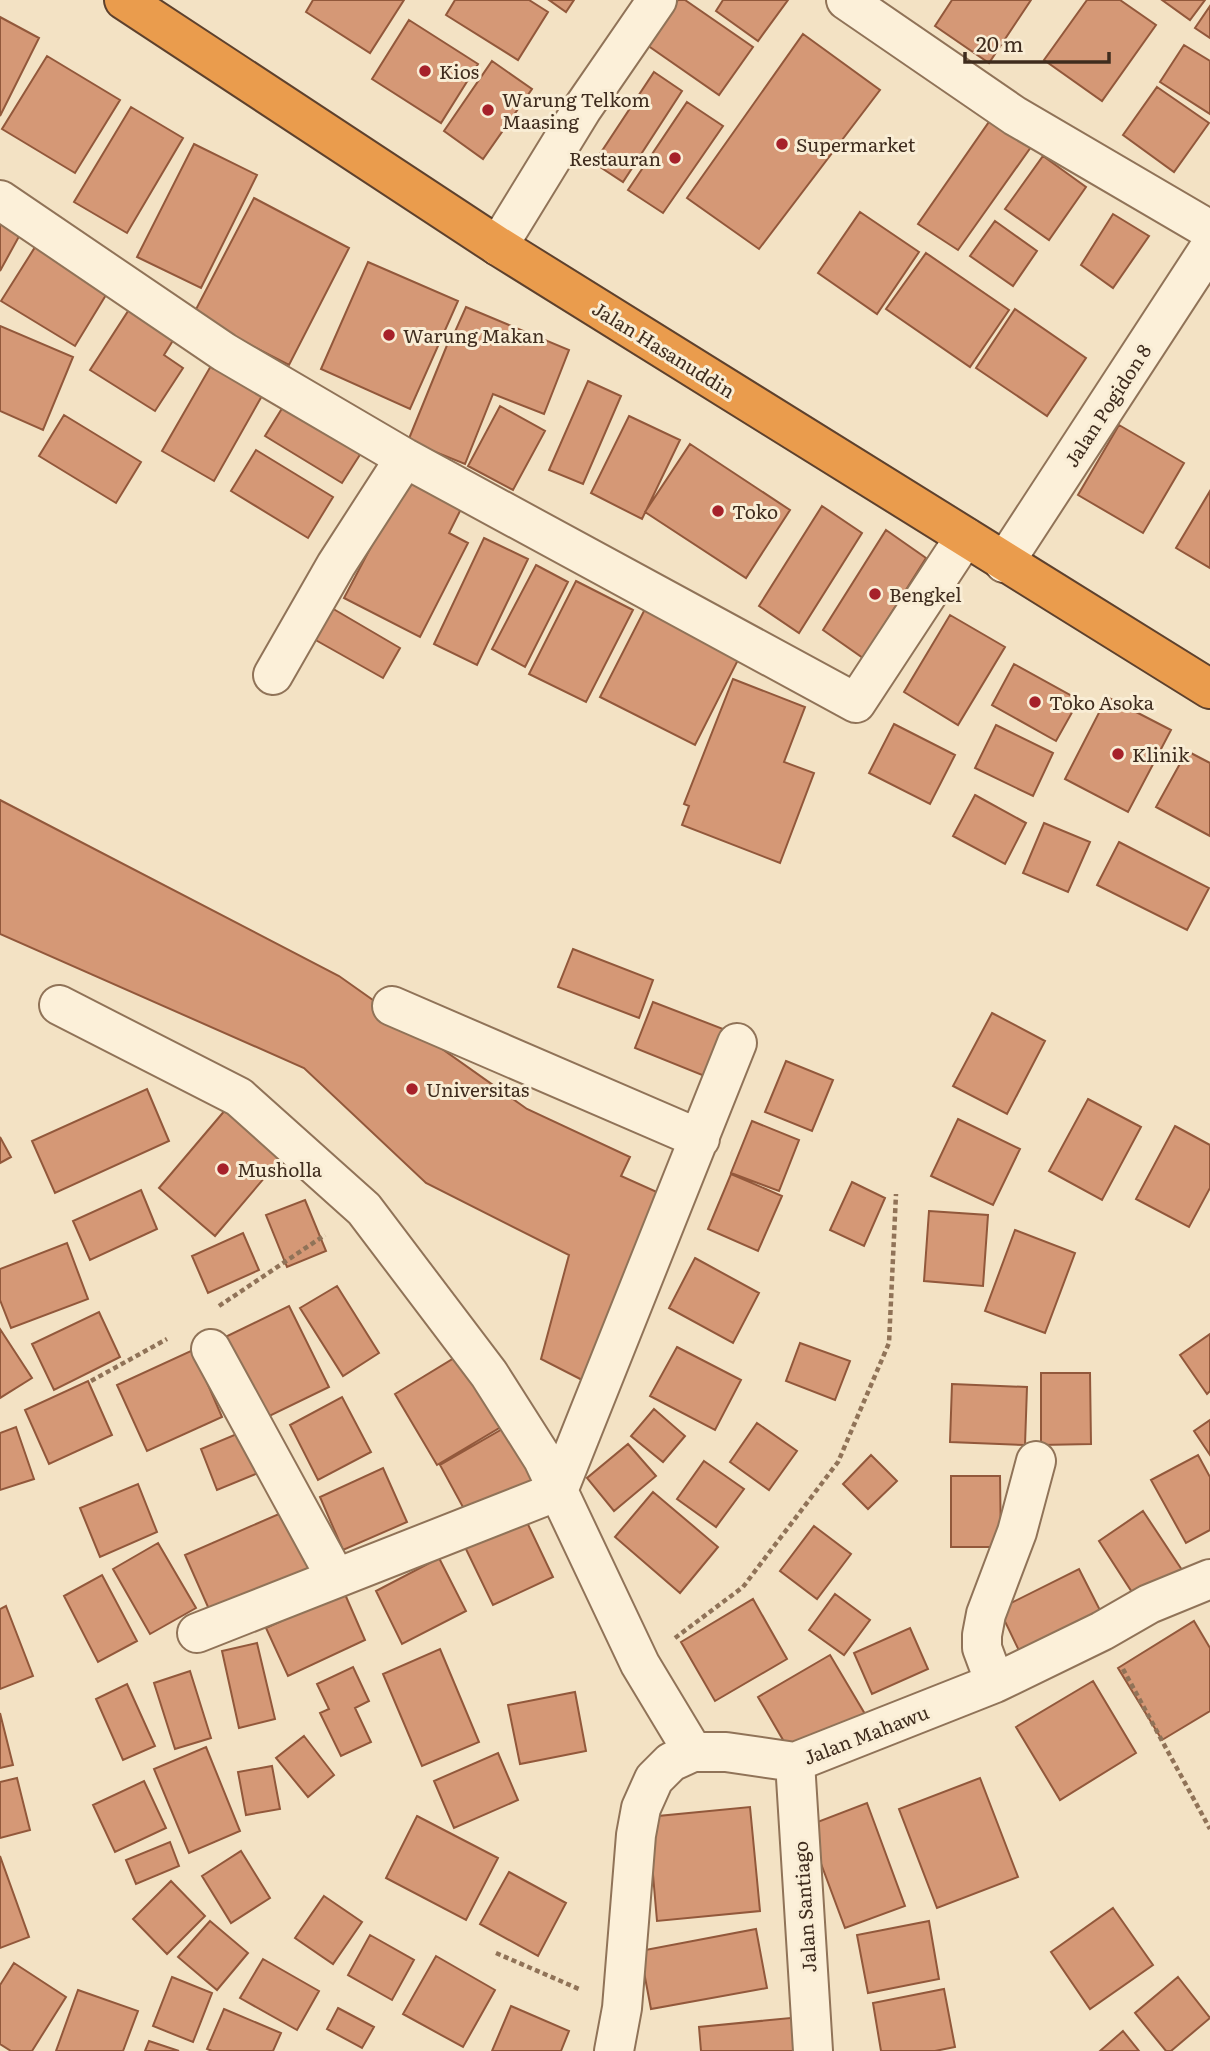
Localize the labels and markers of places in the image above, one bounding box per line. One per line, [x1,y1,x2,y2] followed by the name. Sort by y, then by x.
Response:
[439,57,480,85] place label: Kios
[417,63,433,79] marker: Kios
[502,85,650,135] place label: Warung Telkom Maasing
[480,102,496,118] marker: Warung Telkom Maasing
[796,130,916,158] place label: Supermarket
[774,136,790,152] marker: Supermarket
[569,144,661,172] place label: Restauran
[667,150,683,166] marker: Restauran
[403,321,545,349] place label: Warung Makan
[381,327,397,343] marker: Warung Makan
[732,497,778,525] place label: Toko
[710,503,726,519] marker: Toko
[889,580,962,608] place label: Bengkel
[867,586,883,602] marker: Bengkel
[1049,688,1155,716] place label: Toko Asoka
[1027,694,1043,710] marker: Toko Asoka
[1132,740,1190,768] place label: Klinik
[1110,746,1126,762] marker: Klinik
[426,1075,530,1103] place label: Universitas
[404,1081,420,1097] marker: Universitas
[237,1155,323,1183] place label: Musholla
[215,1161,231,1177] marker: Musholla

